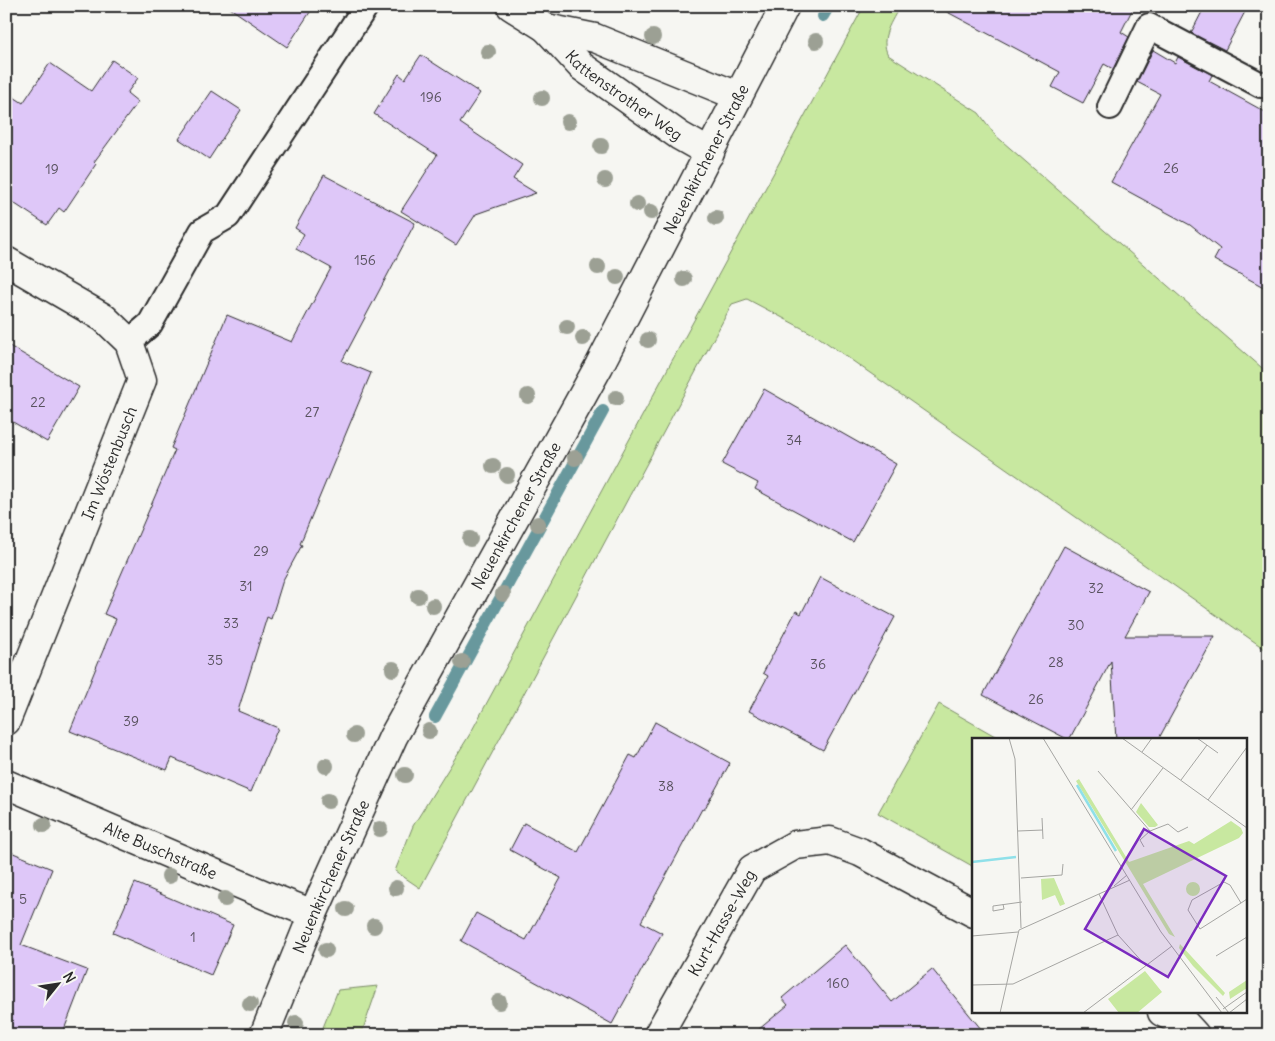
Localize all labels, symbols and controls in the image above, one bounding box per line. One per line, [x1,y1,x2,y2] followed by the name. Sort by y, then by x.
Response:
[561,46,687,145] street label: Kattenstrother Weg
[659,81,753,237] street label: Neuenkirchener Straße
[420,88,442,106] house number: 196
[1163,159,1179,177] house number: 26
[45,160,59,178] house number: 19
[354,251,376,269] house number: 156
[30,393,46,411] house number: 22
[77,403,141,523] street label: Im Wöstenbusch
[305,403,319,421] house number: 27
[786,431,802,449] house number: 34
[467,438,565,593] street label: Neuenkirchener Straße
[253,542,269,560] house number: 29
[239,577,253,595] house number: 31
[1088,579,1104,597] house number: 32
[223,614,239,632] house number: 33
[1067,616,1085,634] house number: 30
[207,651,223,669] house number: 35
[1048,653,1064,671] house number: 28
[810,655,826,673] house number: 36
[1028,690,1044,708] house number: 26
[123,712,139,730] house number: 39
[972,738,1248,1014] inset map
[658,777,674,795] house number: 38
[288,796,373,956] street label: Neuenkirchener Straße
[101,817,220,883] street label: Alte Buschstraße
[683,866,760,980] street label: Kurt-Hasse-Weg
[19,890,27,908] house number: 5
[190,928,196,946] house number: 1
[32,958,82,1008] north arrow
[59,969,79,986] text: N
[827,974,849,992] house number: 160

